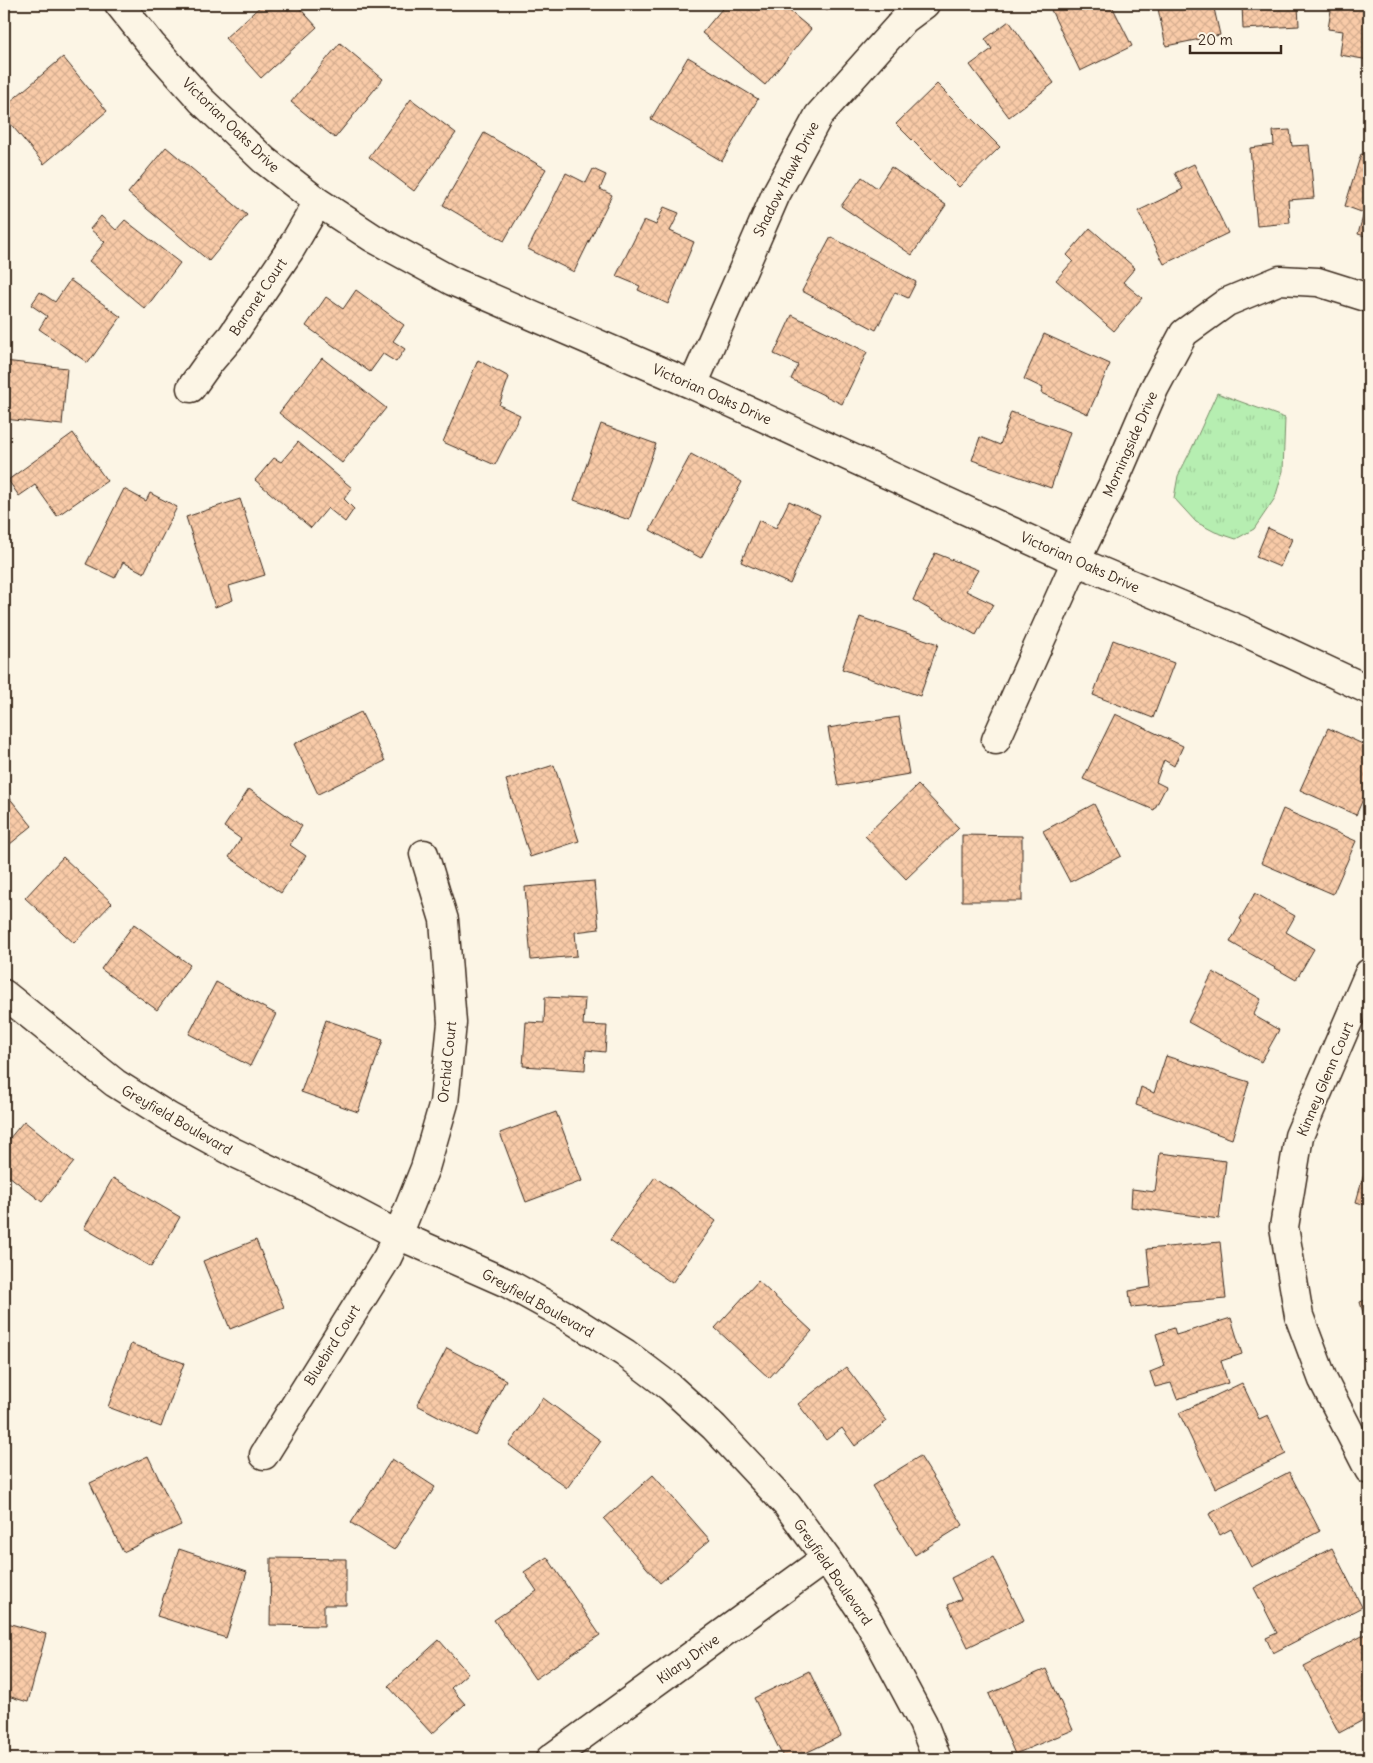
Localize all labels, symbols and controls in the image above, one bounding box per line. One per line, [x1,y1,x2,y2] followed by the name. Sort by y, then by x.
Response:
[1190,22,1282,54] scale bar
[1198,30,1233,49] text: 20 m
[178,74,284,176] street label: Victorian Oaks Drive
[749,118,823,240] street label: Shadow Hawk Drive
[225,254,291,339] street label: Baronet Court
[650,360,774,428] street label: Victorian Oaks Drive
[1099,388,1161,500] street label: Morningside Drive
[1018,528,1142,596] street label: Victorian Oaks Drive
[1293,1019,1357,1139] street label: Kinney Glenn Court
[434,1020,460,1104] street label: Orchid Court
[118,1081,236,1159] street label: Greyfield Boulevard
[479,1265,597,1341] street label: Greyfield Boulevard
[300,1301,364,1389] street label: Bluebird Court
[790,1516,876,1628] street label: Greyfield Boulevard
[653,1630,723,1688] street label: Kilary Drive

